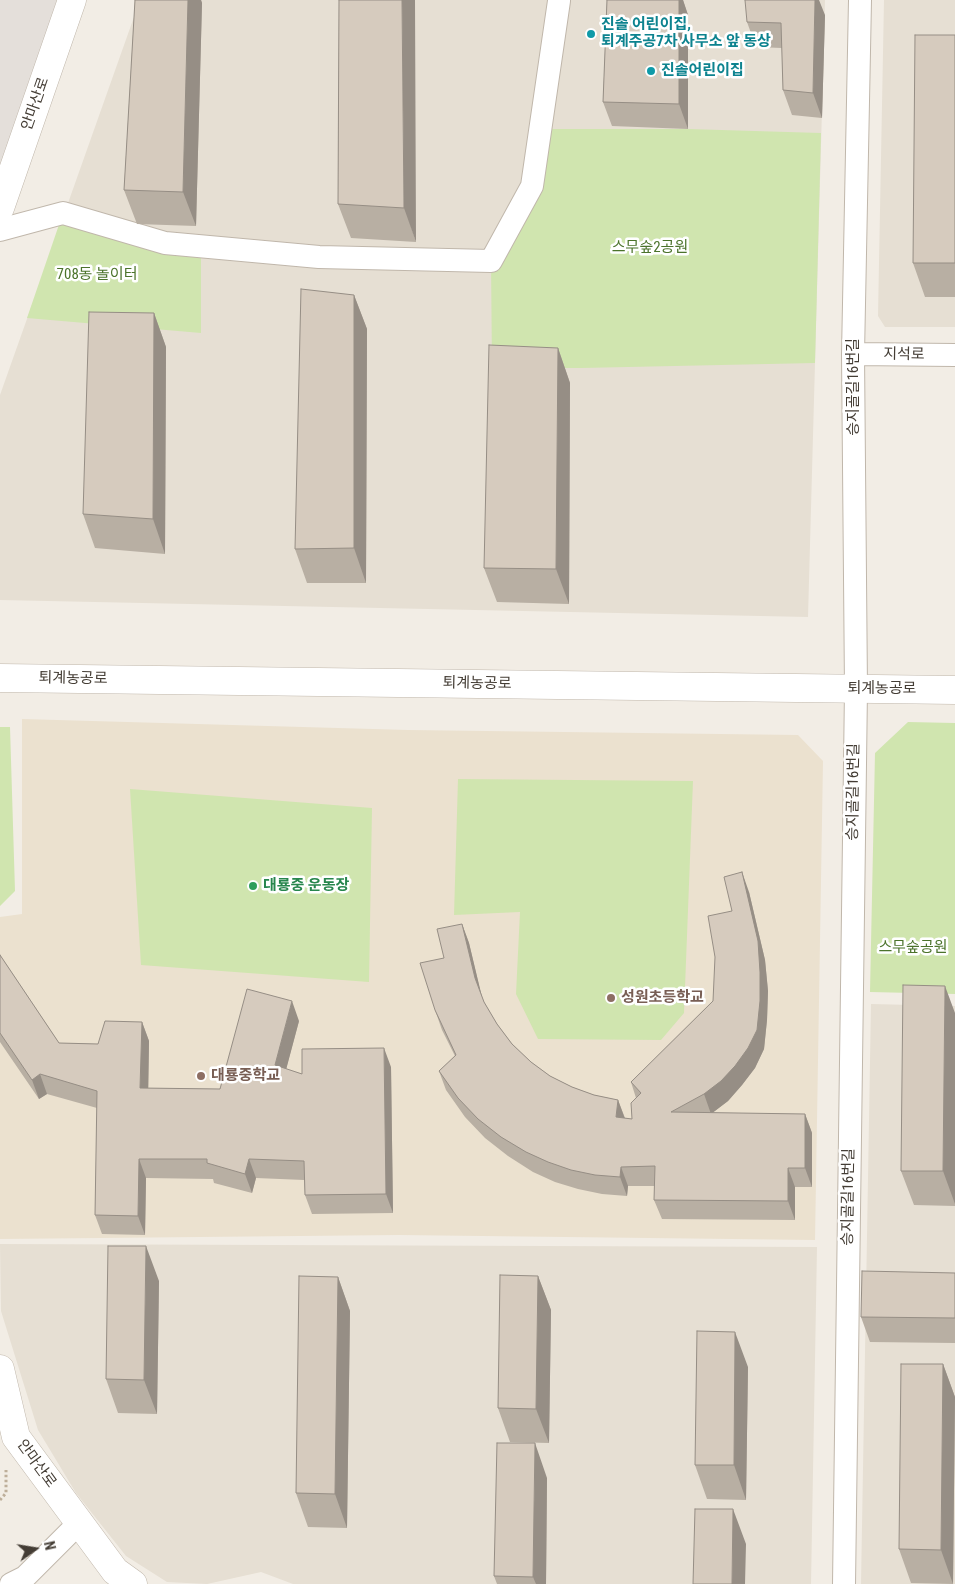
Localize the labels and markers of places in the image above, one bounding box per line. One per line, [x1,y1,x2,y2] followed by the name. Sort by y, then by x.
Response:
[601,16,771,51] place label: 진솔 어린이집, 퇴계주공7차 사무소 앞 동상
[585,28,597,40] marker: 진솔 어린이집, 퇴계주공7차 사무소 앞 동상
[661,62,744,80] place label: 진솔어린이집
[645,65,657,77] marker: 진솔어린이집
[263,877,349,895] place label: 대룡중 운동장
[247,880,259,892] marker: 대룡중 운동장
[621,989,704,1007] place label: 성원초등학교
[605,992,617,1004] marker: 성원초등학교
[211,1067,280,1085] place label: 대룡중학교
[195,1070,207,1082] marker: 대룡중학교

